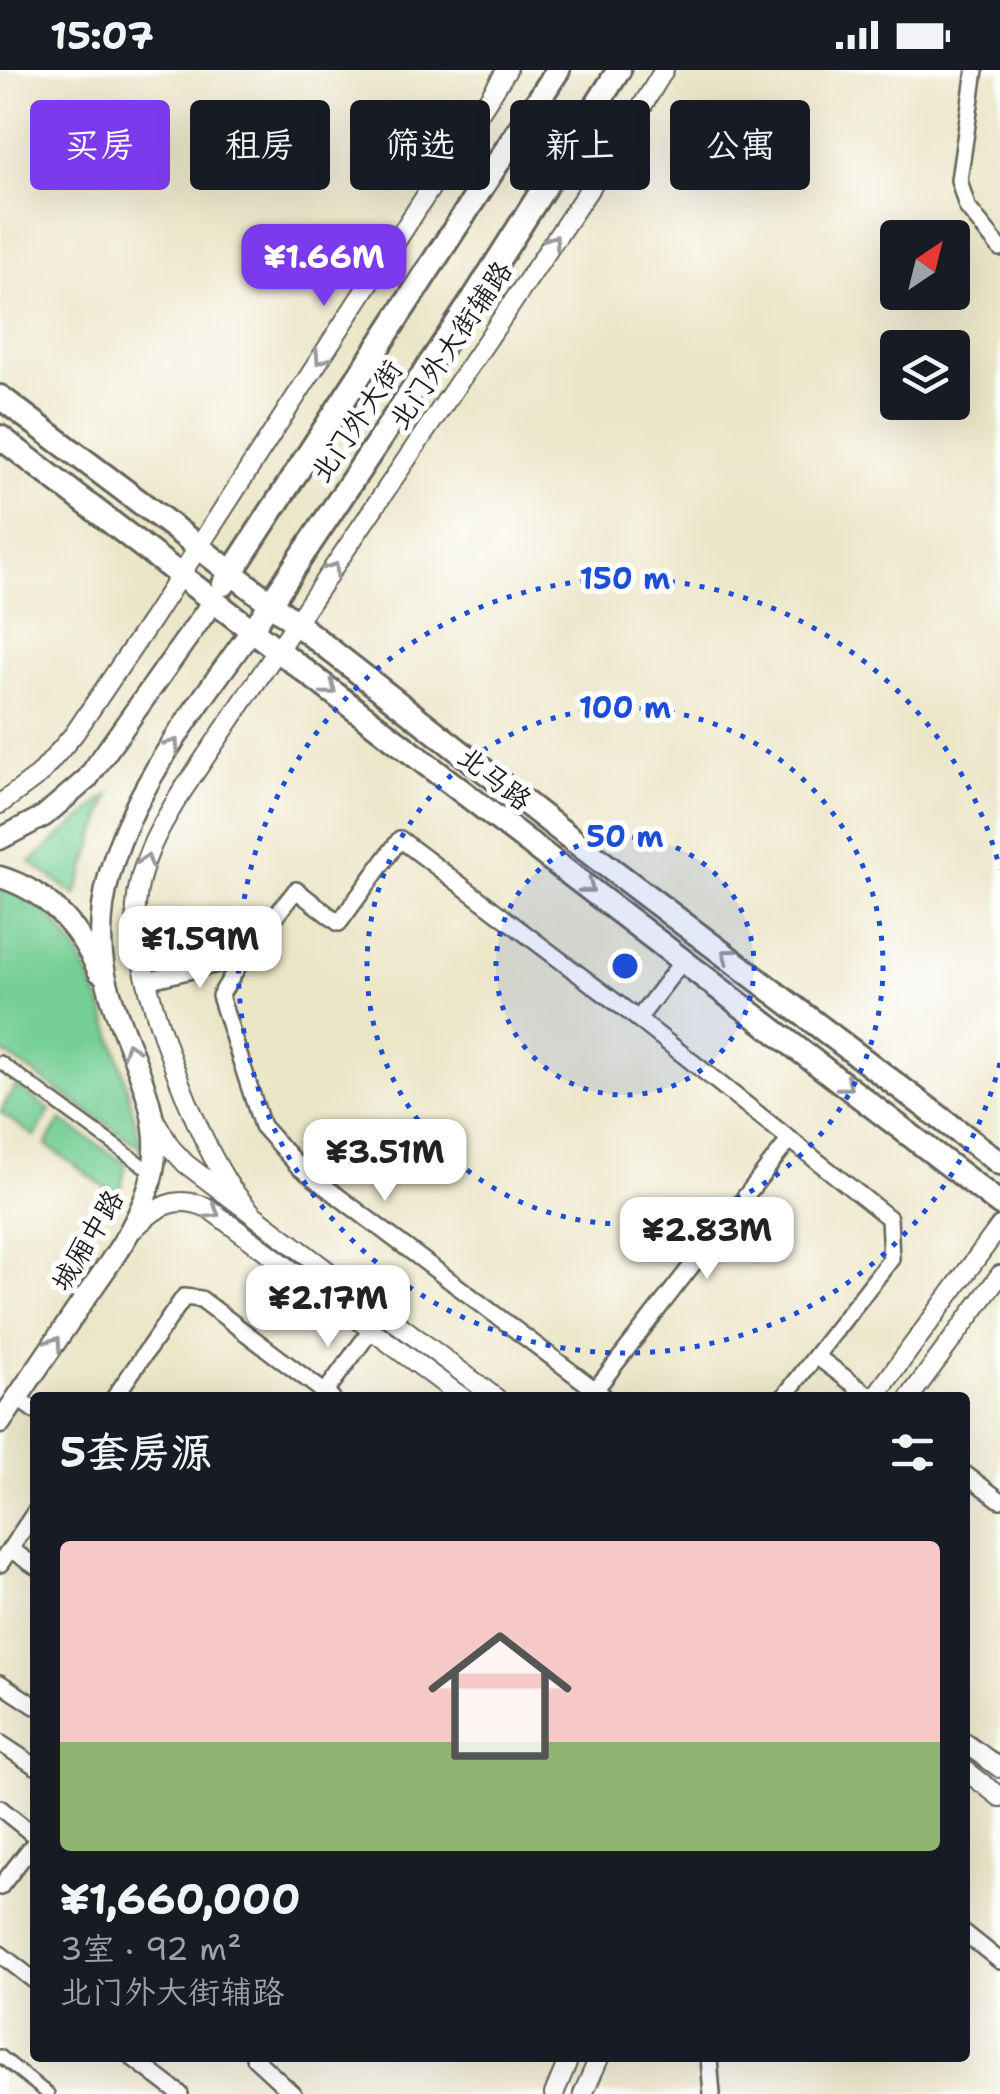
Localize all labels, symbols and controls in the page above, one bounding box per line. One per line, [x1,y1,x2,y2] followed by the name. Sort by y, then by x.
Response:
[50,10,154,61] text: 15:07
[30,100,170,190] chip: 买房
[190,100,330,190] chip: 租房
[350,100,490,190] chip: 筛选
[510,100,650,190] chip: 新上
[670,100,810,190] chip: 公寓
[880,220,970,310] north arrow
[880,220,970,420] map controls
[243,224,405,309] pin: ¥1.66M
[541,233,559,252] one-way arrow
[263,235,385,278] text: ¥1.66M
[379,253,521,437] street label: 北门外大街辅路
[880,330,970,420] button: layers
[315,347,334,365] one-way arrow
[301,352,411,490] street label: 北门外大街
[580,558,670,599] text: 150 m
[321,561,339,580] one-way arrow
[319,677,337,695] one-way arrow
[579,687,671,728] text: 100 m
[161,737,179,756] one-way arrow
[450,737,540,819] street label: 北马路
[586,816,664,857] text: 50 m
[134,854,155,871] one-way arrow
[577,875,595,893] one-way arrow
[119,906,281,991] pin: ¥1.59M
[141,917,259,960] text: ¥1.59M
[607,948,643,984] centre of rings
[721,950,739,967] one-way arrow
[121,1042,142,1059] one-way arrow
[834,1073,852,1091] one-way arrow
[304,1119,466,1204] pin: ¥3.51M
[325,1130,445,1173] text: ¥3.51M
[42,1182,132,1298] street label: 城厢中路
[626,1197,788,1282] pin: ¥2.83M
[202,1200,220,1219] one-way arrow
[642,1208,772,1251] text: ¥2.83M
[247,1265,409,1350] pin: ¥2.17M
[268,1276,388,1319] text: ¥2.17M
[43,1335,61,1354] one-way arrow
[60,1424,212,1480] text: 5套房源
[885,1425,940,1480] icon: filters
[410,1606,590,1786] icon: home
[60,1871,301,1927] text: ¥1,660,000
[60,1927,242,1970] text: 3室 · 92 m²
[60,1970,284,2013] text: 北门外大街辅路

